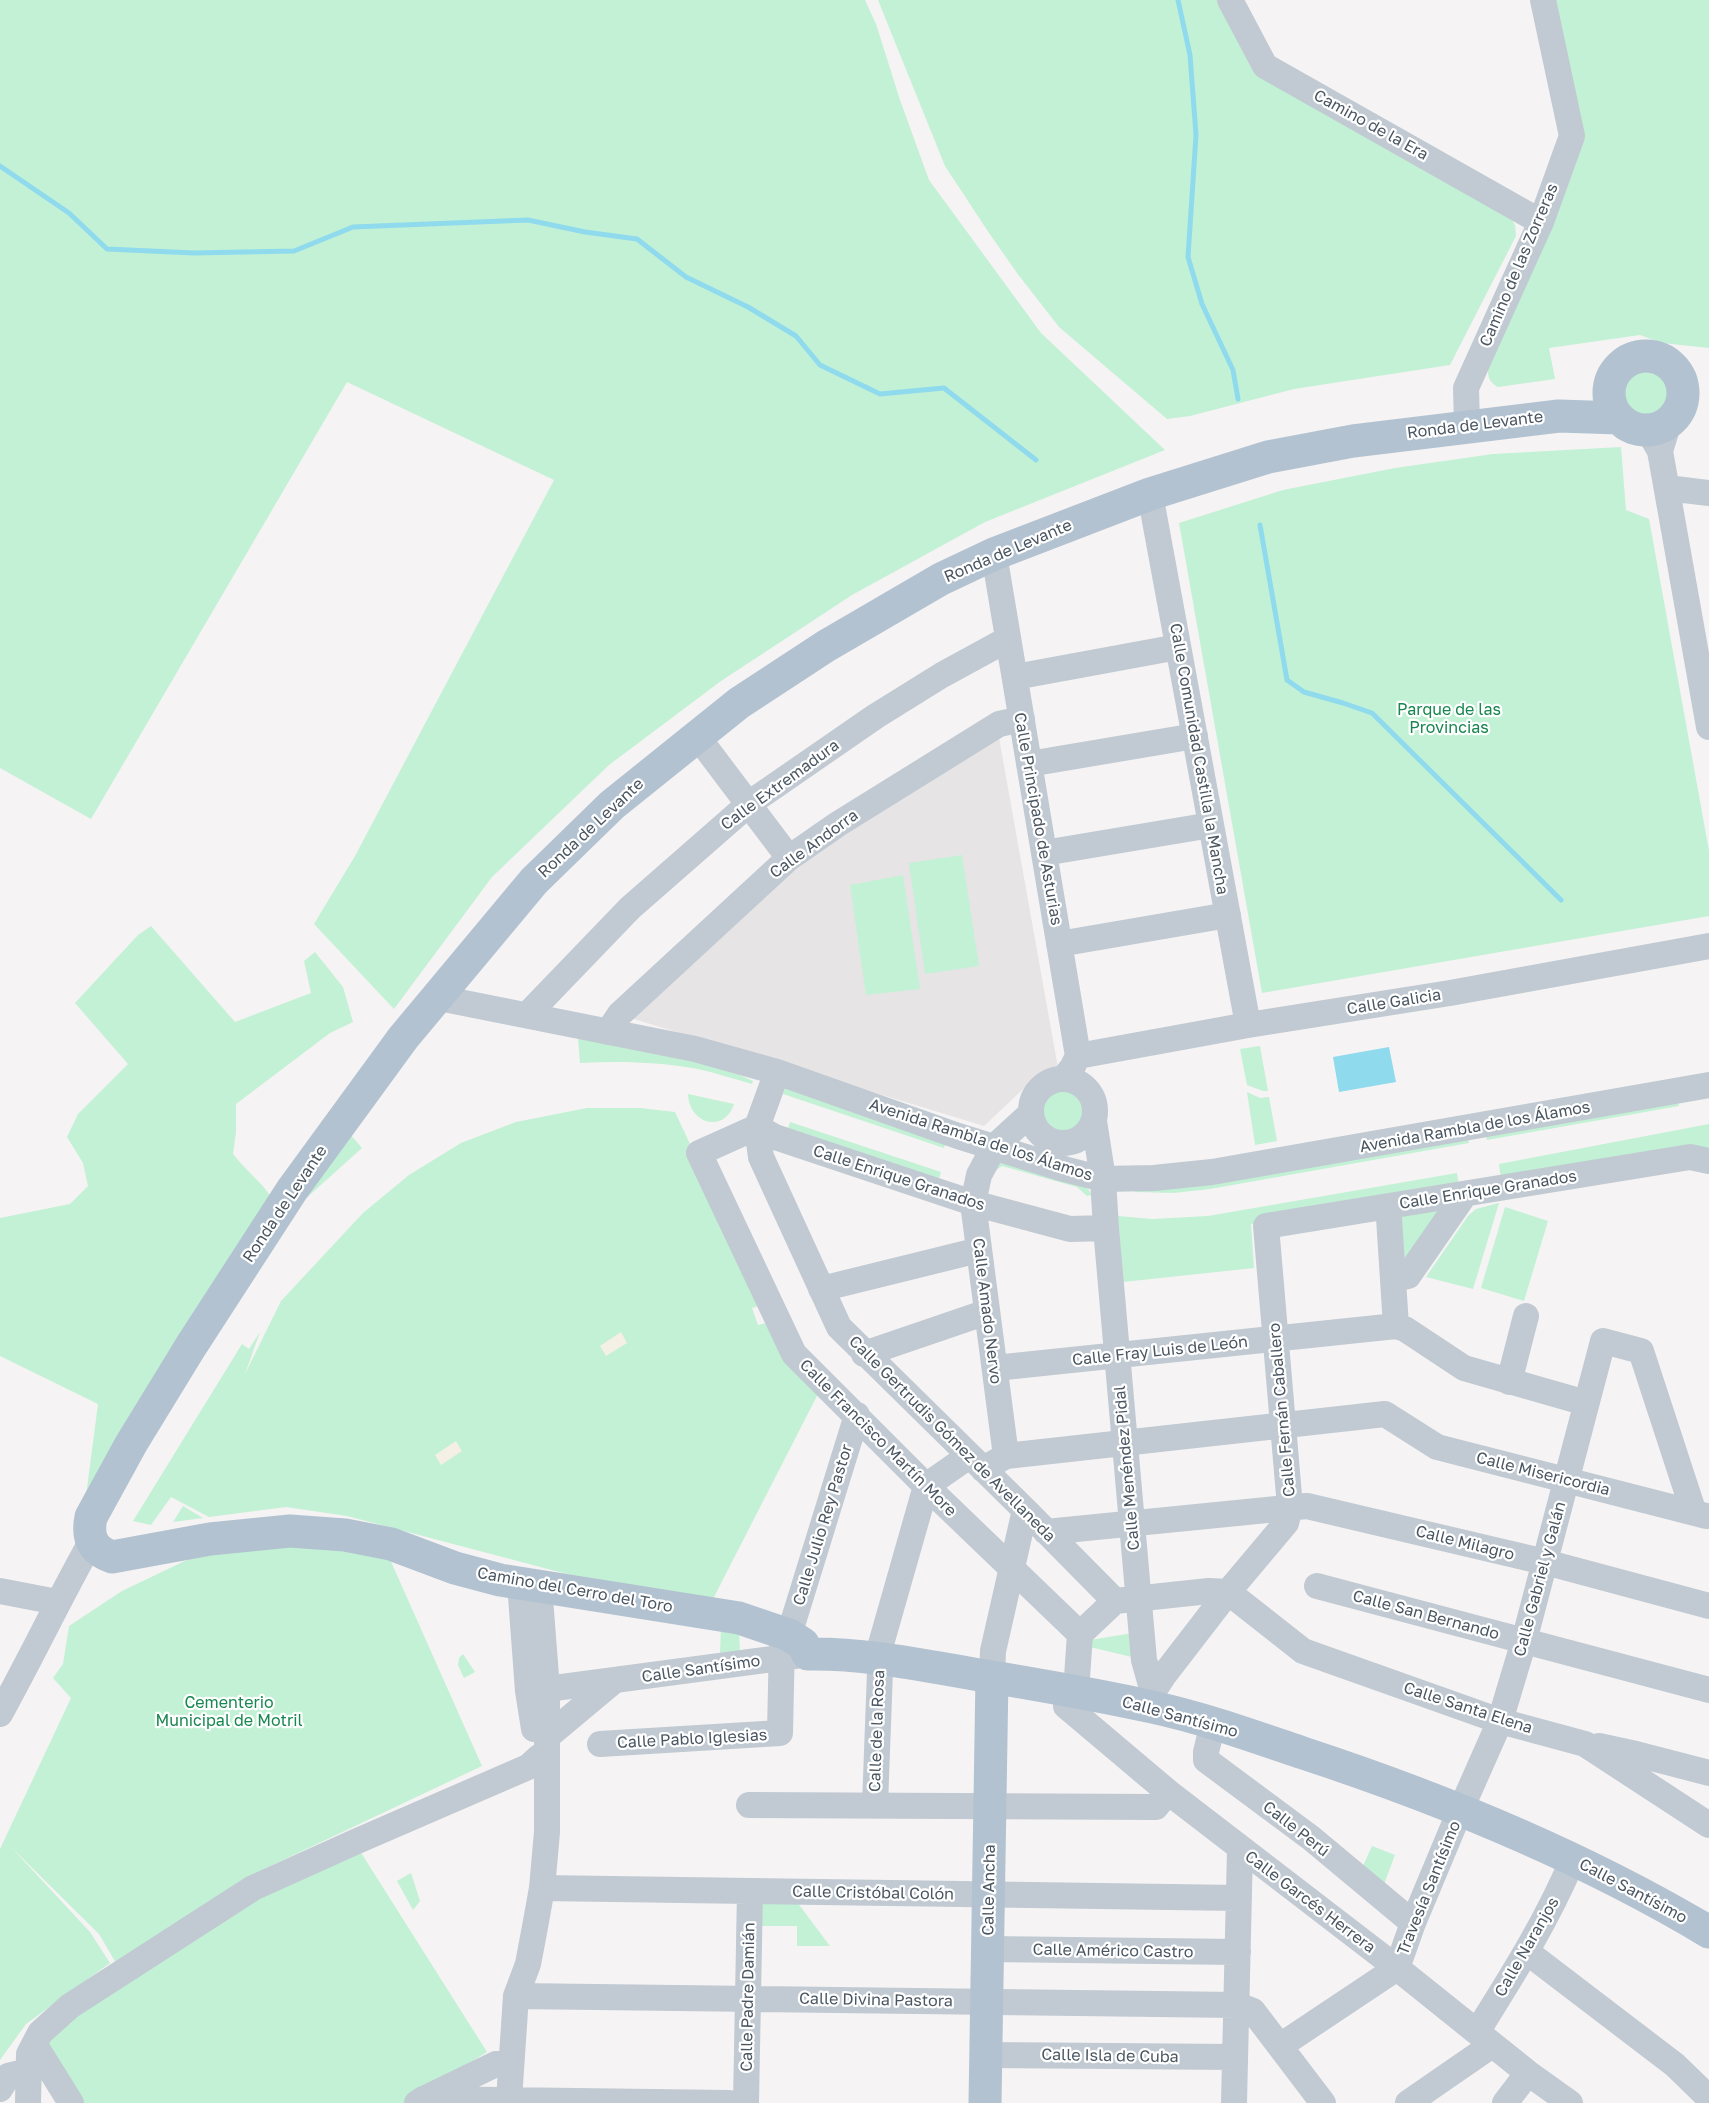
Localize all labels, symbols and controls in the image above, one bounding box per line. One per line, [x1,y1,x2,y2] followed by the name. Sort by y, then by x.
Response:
[1310,86,1432,164] street label: Camino de la Era
[1476,180,1562,350] street label: Camino de las Zorreras
[1406,407,1544,443] street label: Ronda de Levante
[941,515,1075,587] street label: Ronda de Levante
[1166,622,1232,896] street label: Calle Comunidad Castilla la Mancha
[1397,700,1501,738] park label: Parque de las Provincias
[1010,711,1066,927] street label: Calle Principado de Asturias
[717,736,843,834] street label: Calle Extremadura
[534,774,648,882] street label: Ronda de Levante
[766,805,862,883] street label: Calle Andorra
[1346,985,1442,1019] street label: Calle Galicia
[867,1095,1095,1185] street label: Avenida Rambla de los Álamos
[1358,1097,1592,1157] street label: Avenida Rambla de los Álamos
[811,1141,987,1215] street label: Calle Enrique Granados
[239,1142,331,1266] street label: Ronda de Levante
[1398,1166,1578,1214] street label: Calle Enrique Granados
[969,1237,1005,1385] street label: Calle Amado Nervo
[1265,1322,1299,1498] street label: Calle Fernán Caballero
[845,1332,1059,1546] street label: Calle Gertrudis Gómez de Avellaneda
[1071,1332,1249,1370] street label: Calle Fray Luis de León
[795,1355,961,1521] street label: Calle Francisco Martín More
[1110,1385,1144,1551] street label: Calle Menéndez Pidal
[789,1442,857,1608] street label: Calle Julio Rey Pastor
[1474,1448,1612,1500] street label: Calle Misericordia
[1510,1499,1570,1659] street label: Calle Gabriel y Galán
[1414,1521,1516,1565] street label: Calle Milagro
[476,1563,674,1617] street label: Camino del Cerro del Toro
[1351,1586,1501,1644] street label: Calle San Bernando
[641,1651,761,1687] street label: Calle Santísimo
[865,1670,889,1792] street label: Calle de la Rosa
[1401,1678,1535,1738] street label: Calle Santa Elena
[1120,1692,1240,1742] street label: Calle Santísimo
[155,1693,303,1731] park label: Cementerio Municipal de Motril
[616,1725,768,1753] street label: Calle Pablo Iglesias
[1259,1797,1333,1861] street label: Calle Perú
[1393,1818,1465,1958] street label: Travesía Santísimo
[979,1844,999,1936] street label: Calle Ancha
[1241,1847,1379,1957] street label: Calle Garcés Herrera
[1576,1854,1690,1928] street label: Calle Santísimo
[792,1882,954,1904] street label: Calle Cristóbal Colón
[1491,1894,1563,2000] street label: Calle Naranjos
[737,1922,759,2072] street label: Calle Padre Damián
[1032,1940,1194,1962] street label: Calle Américo Castro
[799,1989,953,2011] street label: Calle Divina Pastora
[1041,2045,1179,2067] street label: Calle Isla de Cuba

